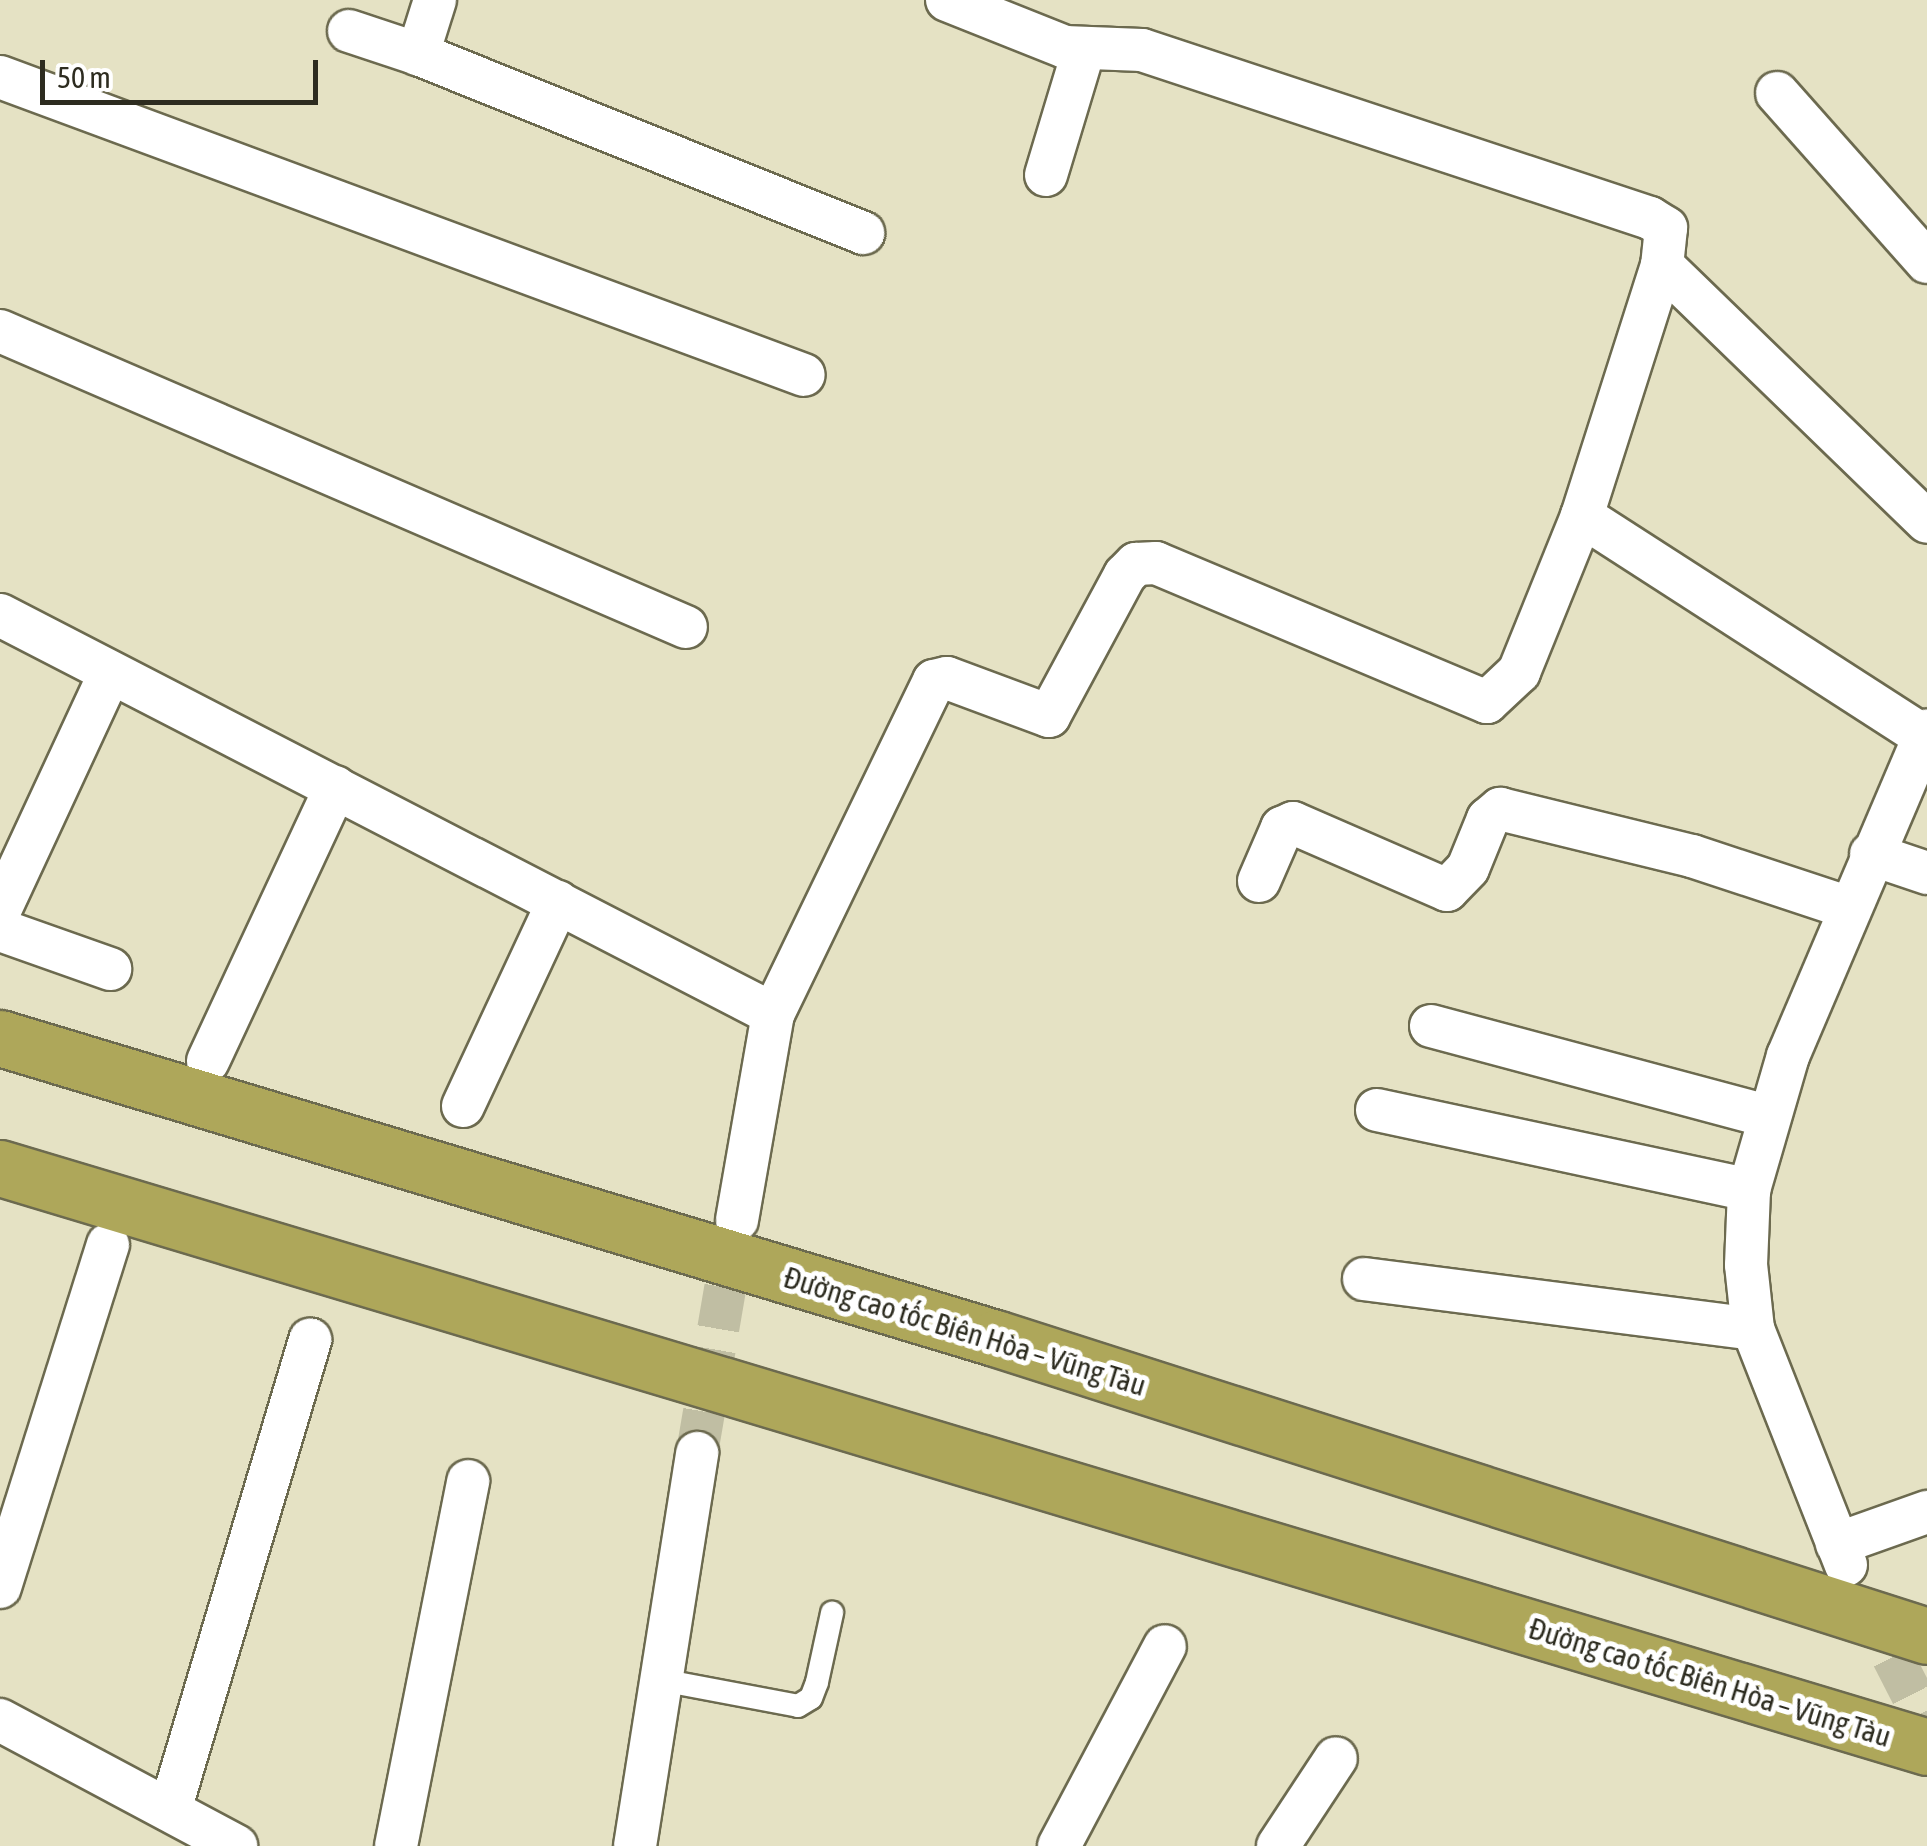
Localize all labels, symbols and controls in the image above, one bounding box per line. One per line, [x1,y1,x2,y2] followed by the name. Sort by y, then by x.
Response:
[45,40,322,102] scale bar
[57,60,111,94] text: 50 m
[780,1259,1150,1403] street label: Đường cao tốc Biên Hòa – Vũng Tàu
[1525,1610,1895,1754] street label: Đường cao tốc Biên Hòa – Vũng Tàu

